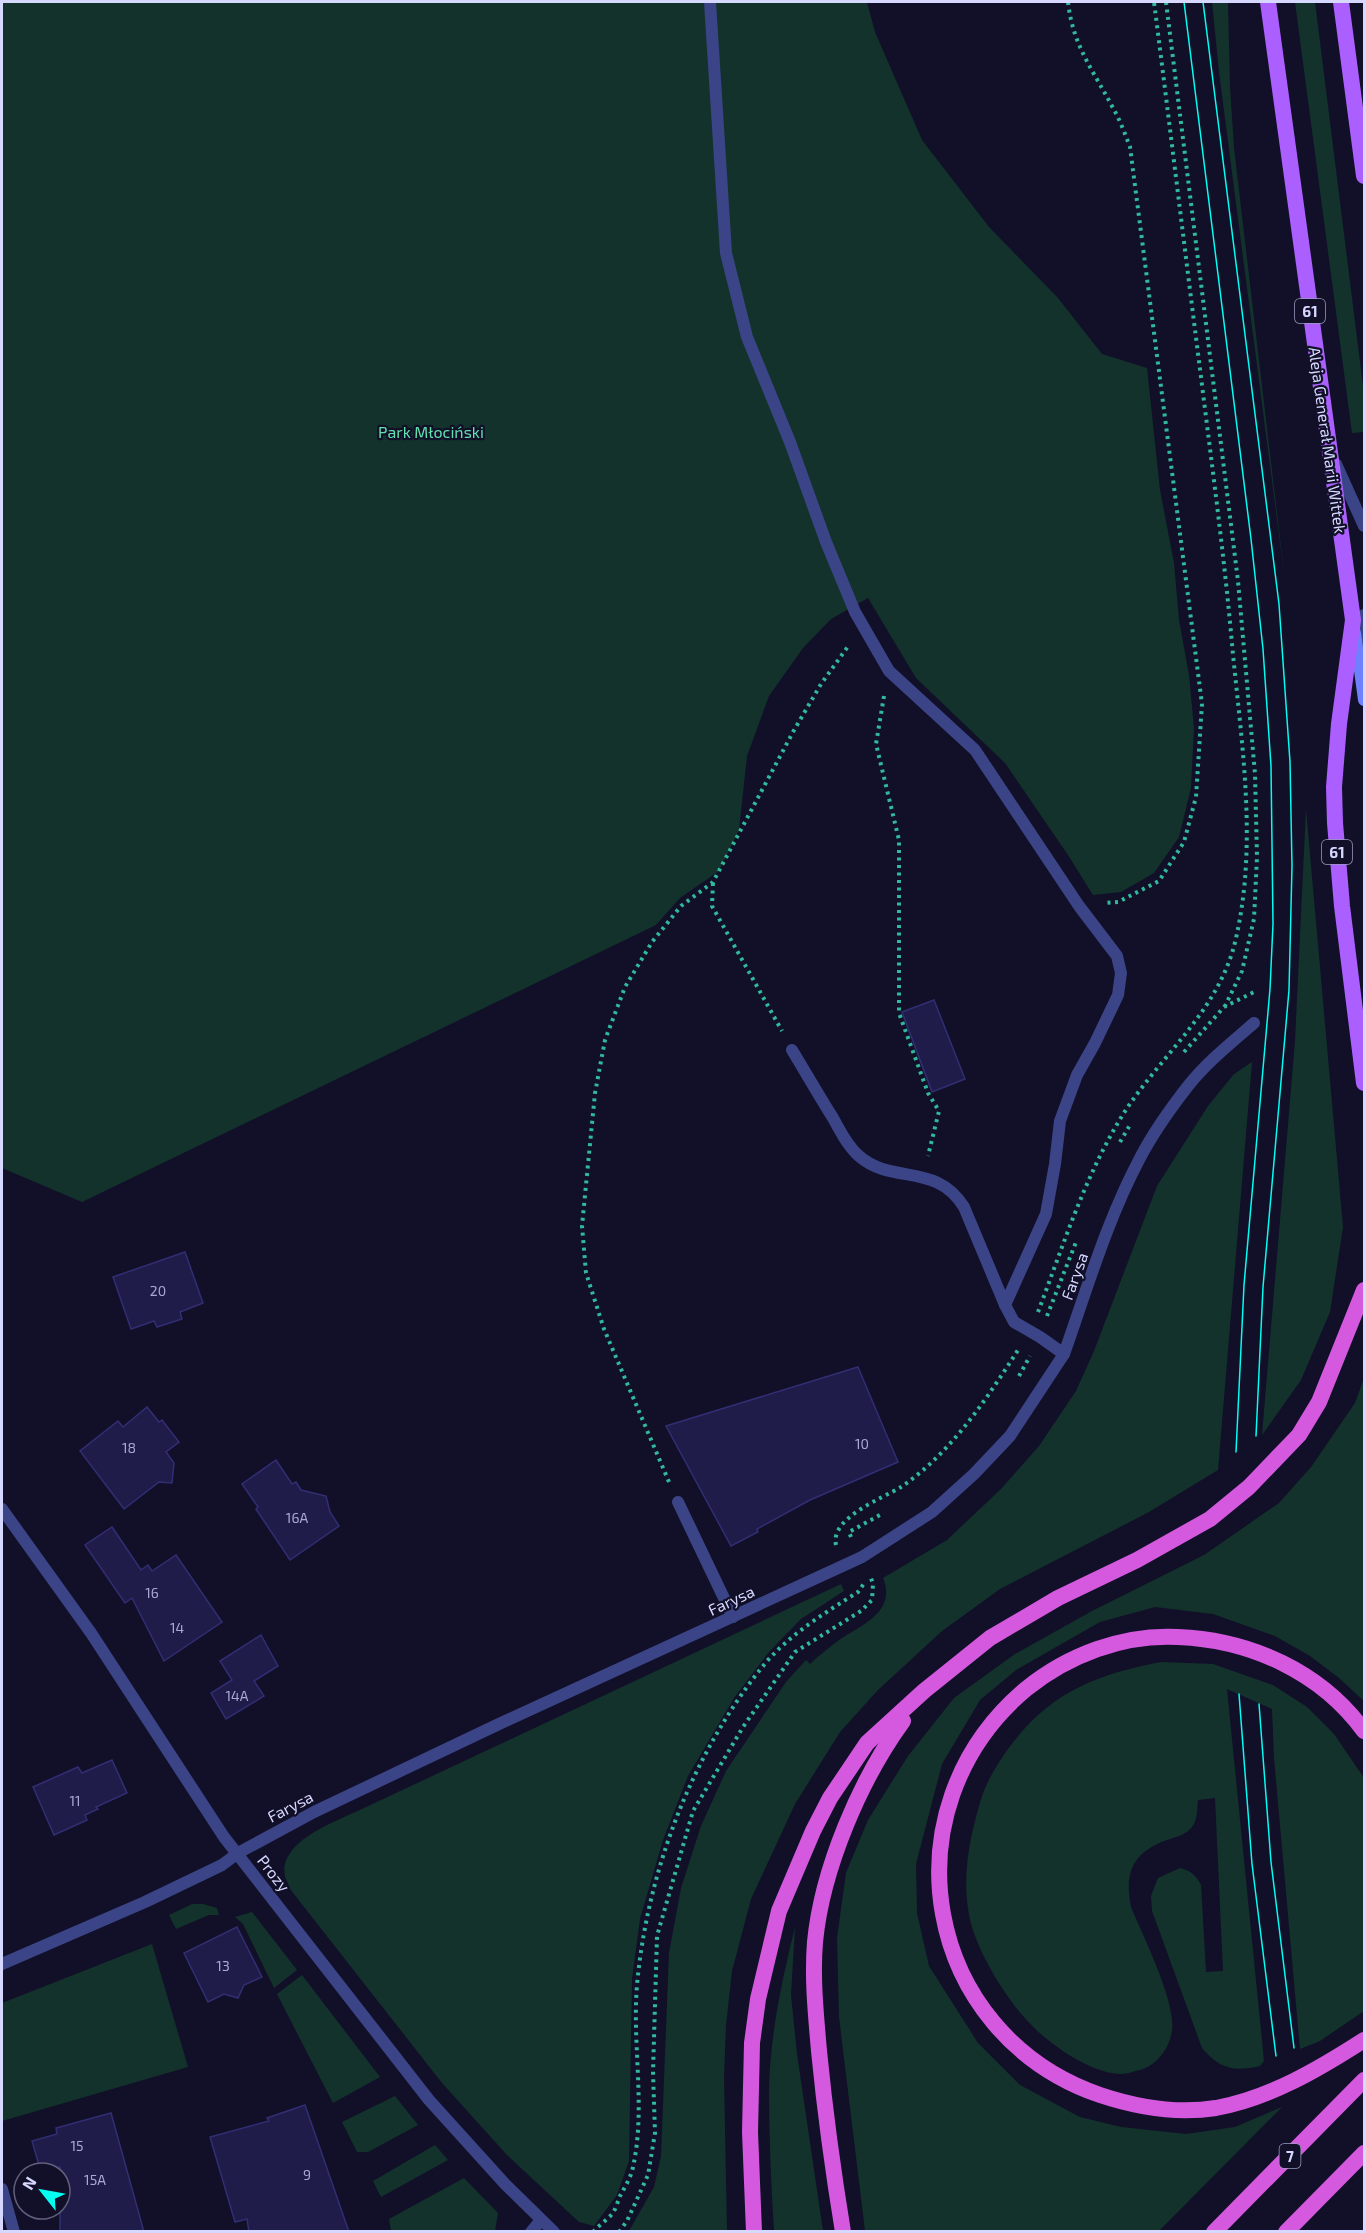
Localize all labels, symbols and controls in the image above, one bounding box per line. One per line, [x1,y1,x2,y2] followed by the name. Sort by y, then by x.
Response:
[1295,299,1325,323] road number: 61
[1305,345,1351,535] street label: Aleja Generał Marii Wittek
[378,422,484,441] park label: Park Młociński
[1322,840,1352,864] road number: 61
[1057,1250,1091,1302] street label: Farysa
[150,1282,166,1299] house number: 20
[855,1435,869,1452] house number: 10
[122,1439,136,1456] house number: 18
[286,1509,308,1526] house number: 16A
[705,1581,757,1619] street label: Farysa
[145,1584,159,1601] house number: 16
[170,1619,184,1636] house number: 14
[226,1687,249,1704] house number: 14A
[264,1786,316,1826] street label: Farysa
[69,1792,81,1809] house number: 11
[254,1851,295,1896] street label: Prozy
[216,1957,230,1974] house number: 13
[70,2137,84,2154] house number: 15
[1280,2144,1300,2168] road number: 7
[12,2161,72,2221] north arrow
[303,2166,311,2183] house number: 9
[84,2171,106,2188] house number: 15A
[18,2173,40,2193] text: N

